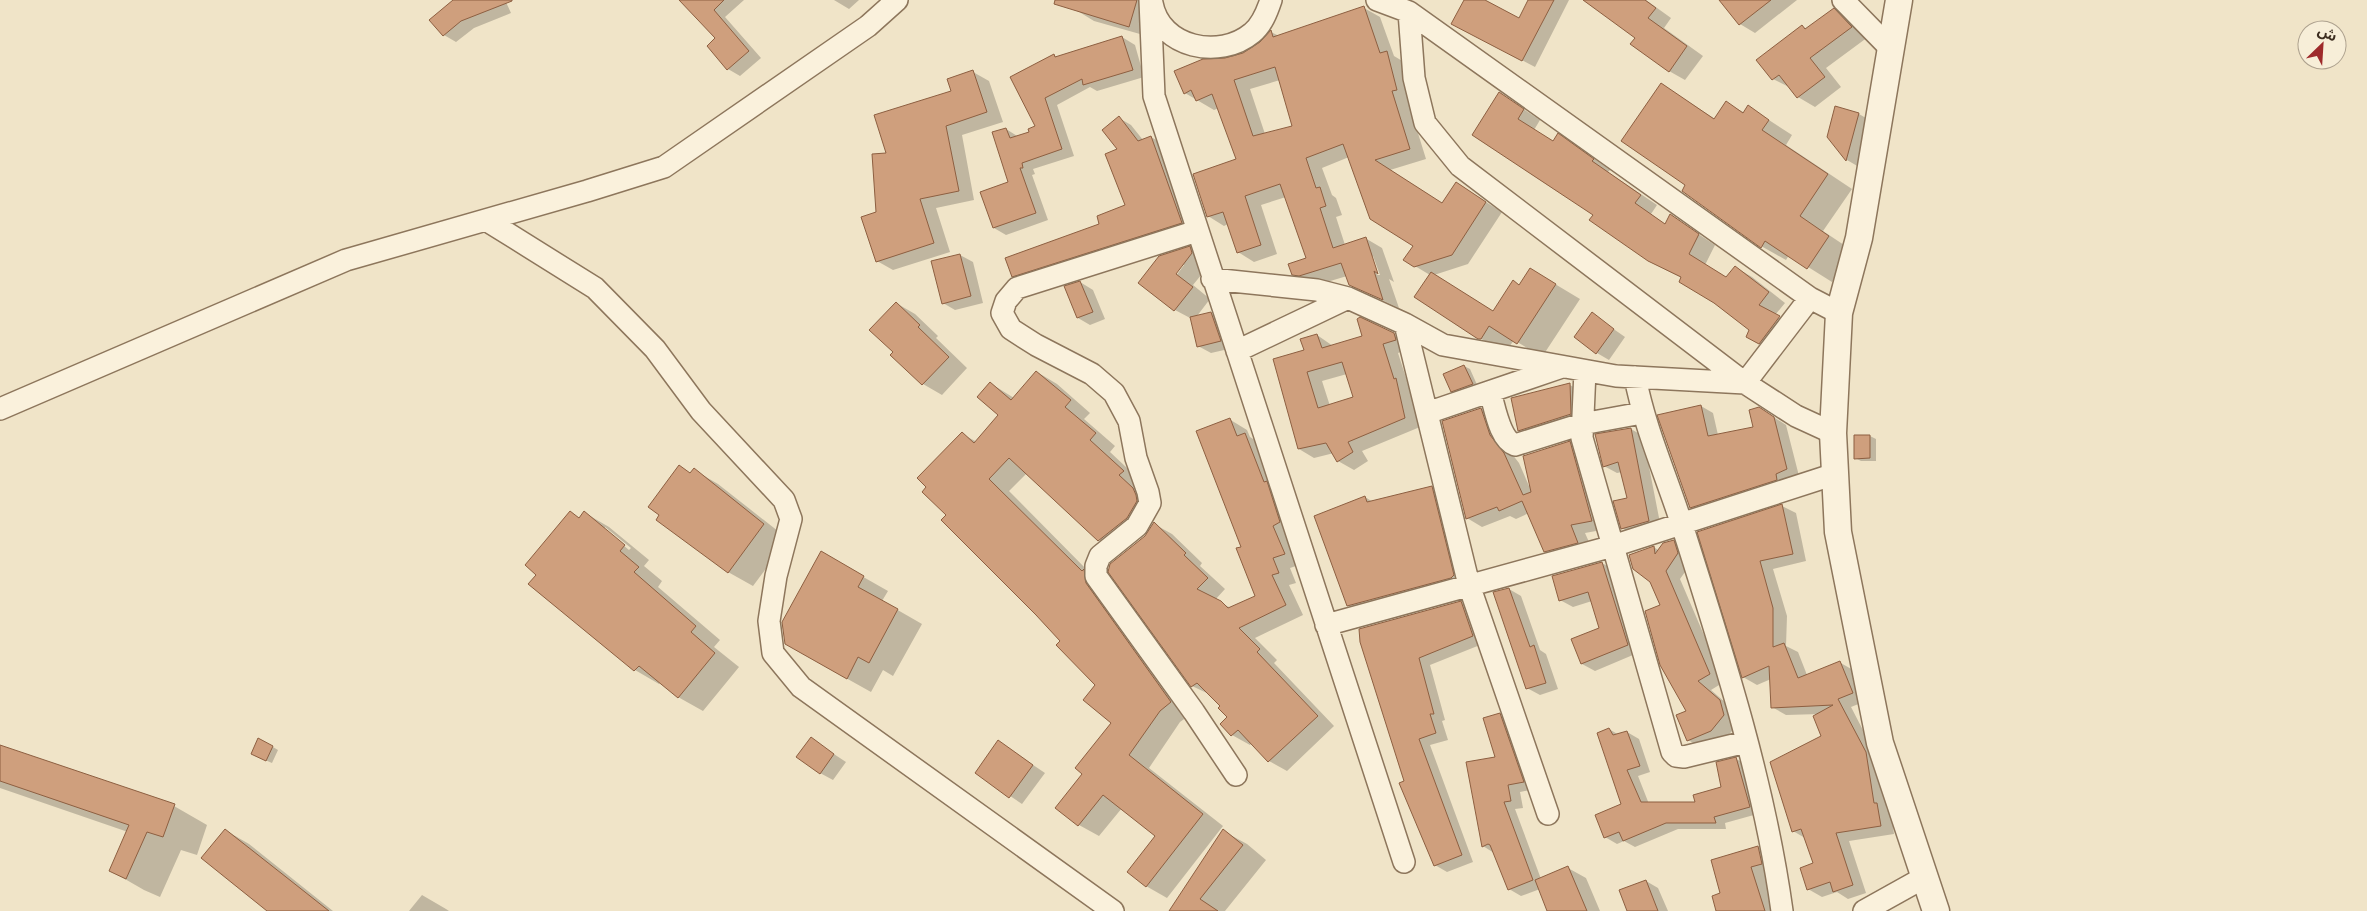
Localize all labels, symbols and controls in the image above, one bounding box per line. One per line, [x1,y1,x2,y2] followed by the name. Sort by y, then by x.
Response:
[2297,20,2347,70] north arrow
[2314,20,2340,47] text: ش

